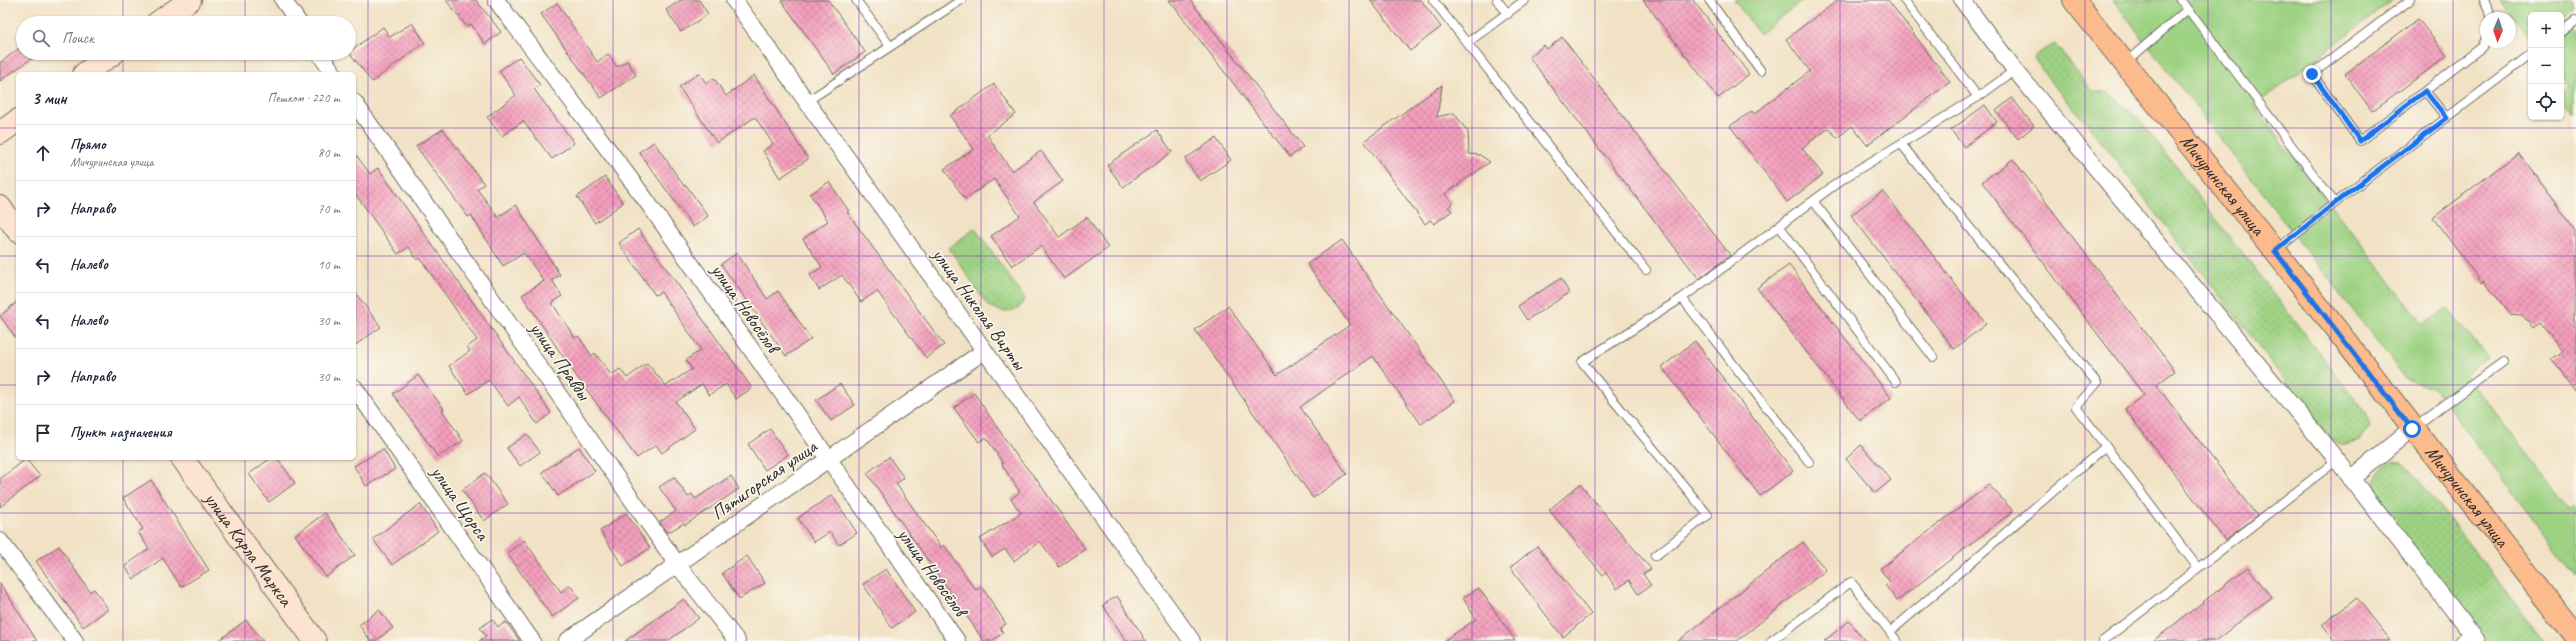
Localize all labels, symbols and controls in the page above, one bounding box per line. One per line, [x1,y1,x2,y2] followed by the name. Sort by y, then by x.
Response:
[2480,12,2516,48] north arrow
[2528,12,2564,120] map controls
[2528,12,2564,48] button: +
[16,16,356,60] search box
[30,27,52,49] icon: search
[62,29,94,48] text: Поиск
[2528,48,2564,84] button: −
[2303,65,2321,83] route end
[2528,84,2564,120] button: locate
[32,88,67,109] text: 3 мин
[267,90,340,106] text: Пешком · 220 m
[2175,130,2271,241] street label: Мичуринская улица
[70,135,106,154] text: Прямо
[32,142,54,164] icon: ahead
[318,145,340,161] text: 80 m
[70,154,154,170] text: Мичуринская улица
[32,198,54,220] icon: right
[70,199,116,218] text: Направо
[318,201,340,217] text: 70 m
[926,243,1032,376] street label: улица Николая Вирты
[32,254,54,276] icon: left
[70,255,108,274] text: Налево
[318,257,340,273] text: 10 m
[705,258,786,360] street label: улица Новосёлов
[32,310,54,332] icon: left
[70,311,108,330] text: Налево
[318,313,340,329] text: 30 m
[524,316,597,406] street label: улица Правды
[32,366,54,388] icon: right
[70,367,116,386] text: Направо
[318,369,340,385] text: 30 m
[2403,420,2421,438] route start
[32,422,54,444] icon: arrive
[70,423,172,442] text: Пункт назначения
[707,434,823,525] street label: Пятигорская улица
[2420,441,2515,553] street label: Мичуринская улица
[425,460,495,546] street label: улица Щорса
[198,487,299,612] street label: улица Карла Маркса
[892,523,974,623] street label: улица Новосёлов

